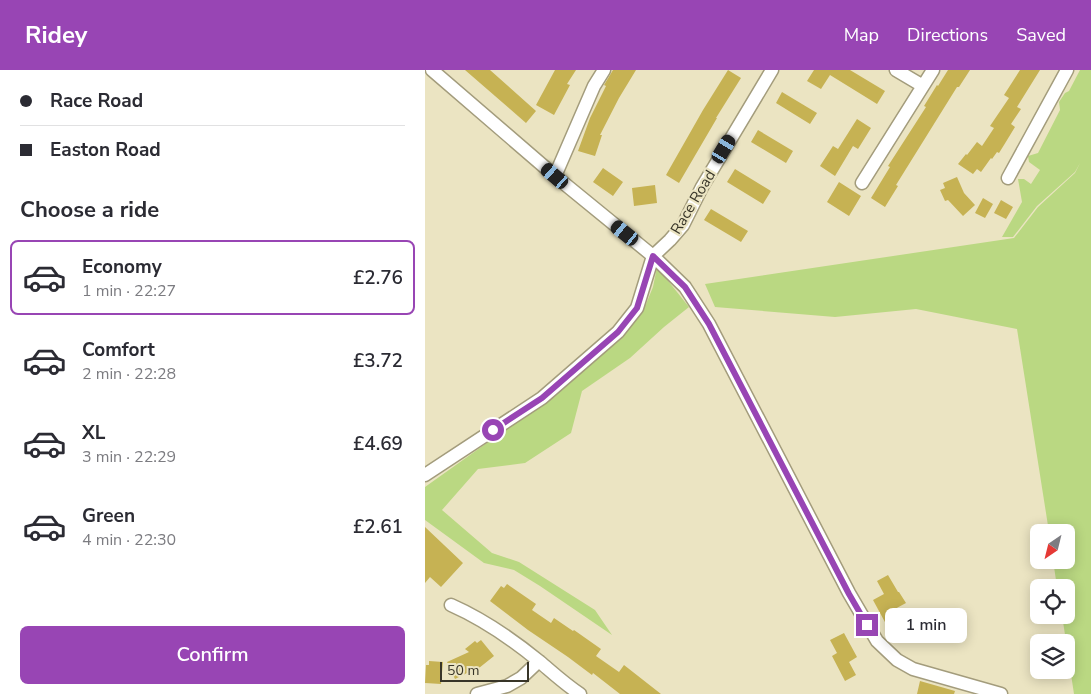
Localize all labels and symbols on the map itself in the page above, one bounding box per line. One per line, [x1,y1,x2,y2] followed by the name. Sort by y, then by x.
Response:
[709,132,738,166] car
[538,160,571,192] car
[666,166,720,238] street label: Race Road
[608,218,641,248] car
[482,419,504,441] route start
[1030,524,1075,569] north arrow
[885,608,967,642] callout: 1 min
[856,614,878,636] route end
[440,659,529,682] scale bar

